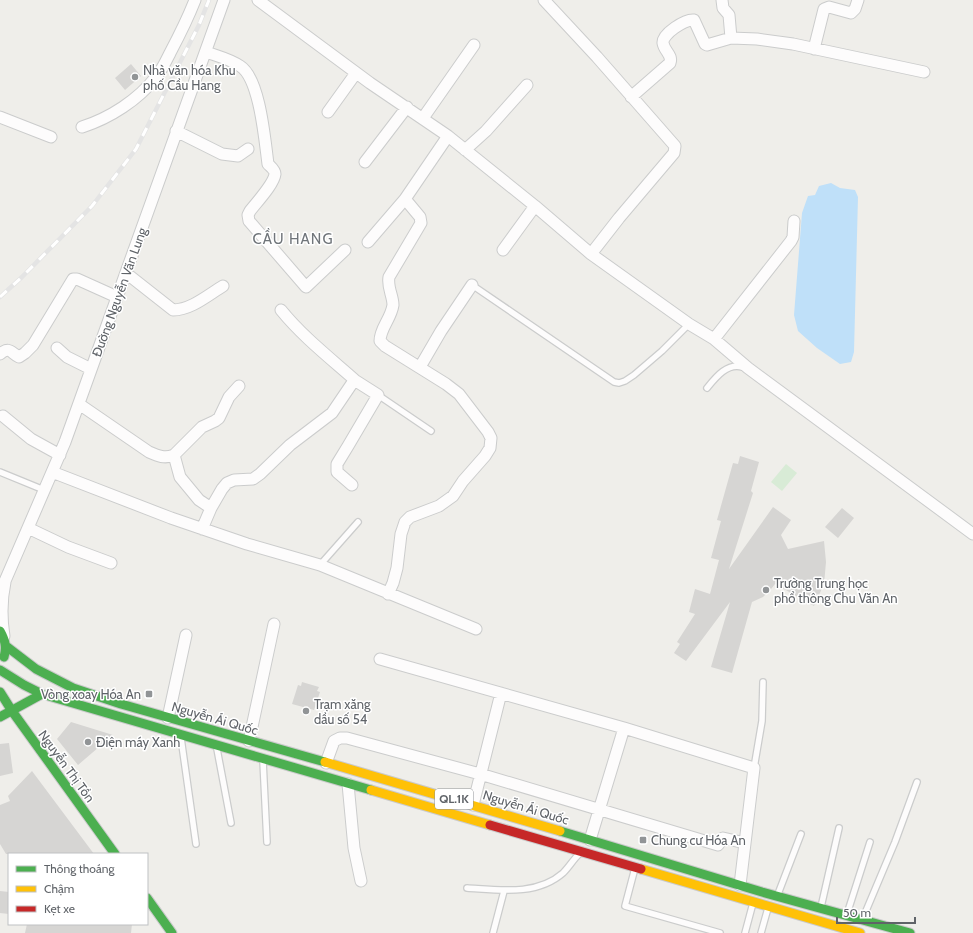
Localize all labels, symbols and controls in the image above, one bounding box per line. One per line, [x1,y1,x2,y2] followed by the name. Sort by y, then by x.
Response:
[143,62,236,93] place label: Nhà văn hóa Khu phố Cầu Hang
[130,72,140,82] marker: Nhà văn hóa Khu phố Cầu Hang
[88,225,150,359] street label: Đường Nguyễn Văn Lung
[253,228,333,248] district label: CẦU HANG
[774,575,898,606] place label: Trường Trung học phổ thông Chu Văn An
[761,585,771,595] marker: Trường Trung học phổ thông Chu Văn An
[41,686,141,702] place label: Vòng xoay Hóa An
[144,689,154,699] marker: Vòng xoay Hóa An
[314,696,371,727] place label: Trạm xăng dầu số 54
[170,697,260,738] street label: Nguyễn Ái Quốc
[301,706,311,716] marker: Trạm xăng dầu số 54
[35,727,99,805] street label: Nguyễn Thị Tồn
[96,734,180,750] place label: Điện máy Xanh
[83,737,93,747] marker: Điện máy Xanh
[481,785,571,828] street label: Nguyễn Ái Quốc
[435,789,473,809] road number: QL.1K
[651,832,746,848] place label: Chung cư Hóa An
[638,835,648,845] marker: Chung cư Hóa An
[8,853,148,925] legend
[44,861,115,876] text: Thông thoáng
[44,881,74,896] text: Chậm
[837,899,915,925] scale bar
[44,901,75,916] text: Kẹt xe
[843,905,871,920] text: 50 m

